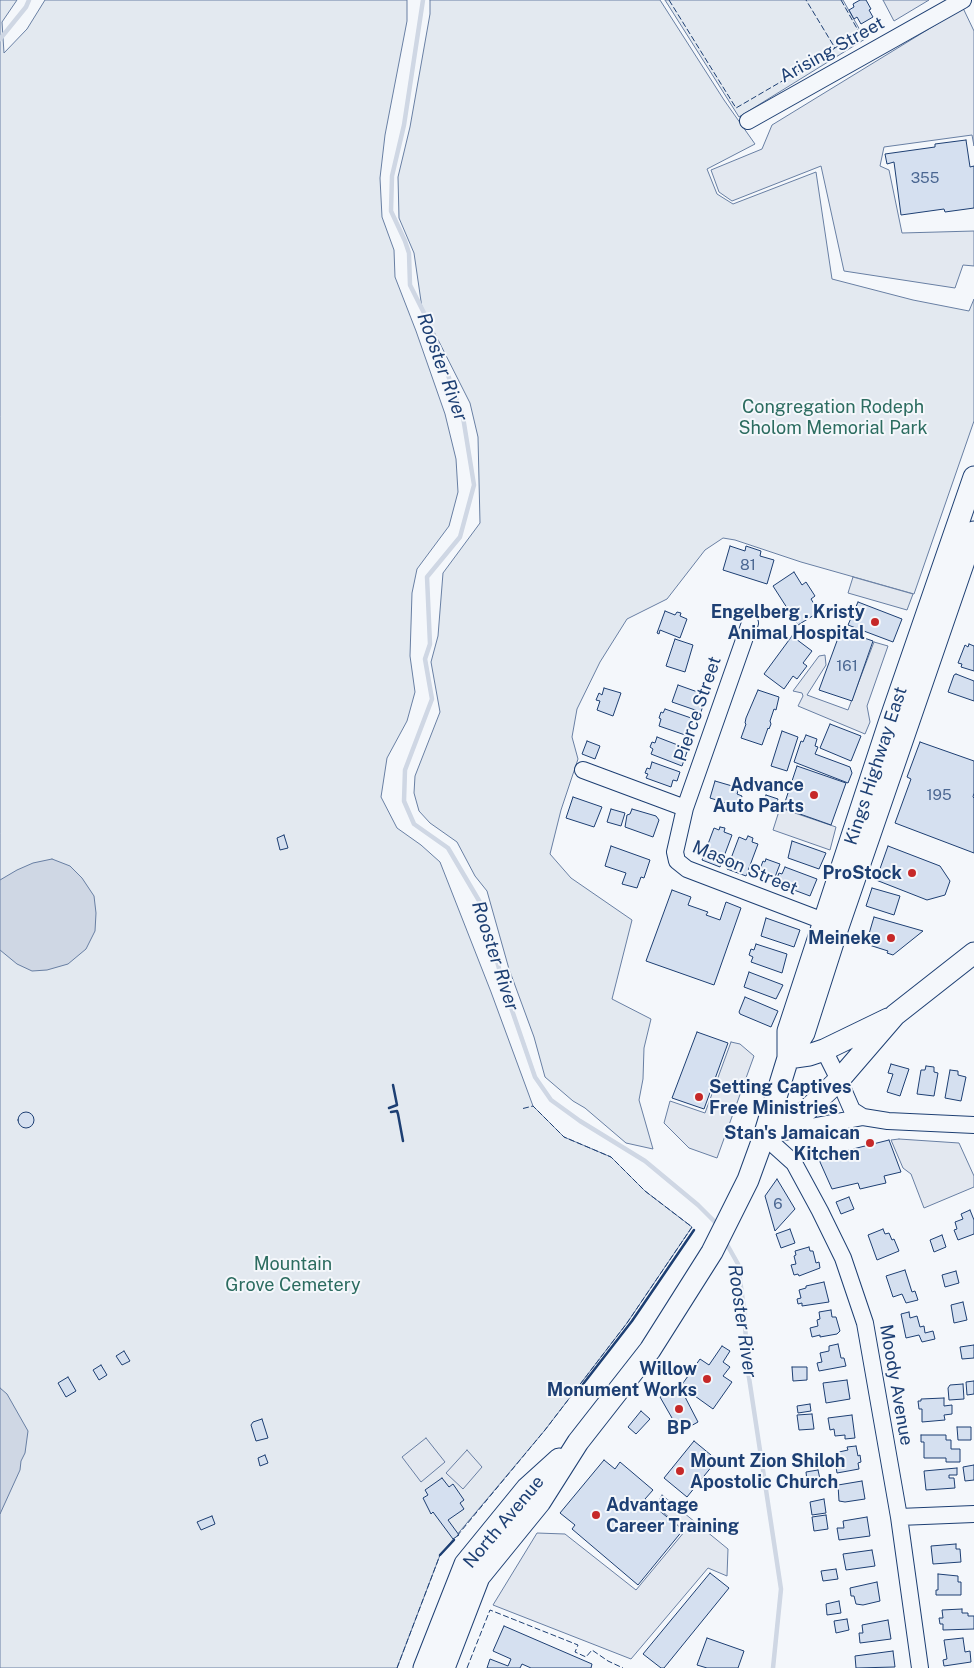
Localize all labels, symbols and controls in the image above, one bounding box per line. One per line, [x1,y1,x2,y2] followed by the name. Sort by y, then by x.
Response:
[776,12,888,88] street label: Arising Street
[911,169,939,187] house number: 355
[412,310,472,424] water label: Rooster River
[738,396,928,438] park label: Congregation Rodeph Sholom Memorial Park
[740,556,756,574] house number: 81
[711,601,865,644] place label: Engelberg . Kristy Animal Hospital
[869,616,881,628] marker: Engelberg . Kristy Animal Hospital
[670,654,726,764] street label: Pierce Street
[836,657,858,675] house number: 161
[840,684,912,848] street label: Kings Highway East
[713,774,804,816] place label: Advance Auto Parts
[926,786,952,804] house number: 195
[808,789,820,801] marker: Advance Auto Parts
[689,836,801,900] street label: Mason Street
[823,862,902,884] place label: ProStock
[906,867,918,879] marker: ProStock
[467,898,523,1014] water label: Rooster River
[808,927,881,949] place label: Meineke
[885,932,897,944] marker: Meineke
[709,1076,851,1118] place label: Setting Captives Free Ministries
[693,1091,705,1103] marker: Setting Captives Free Ministries
[724,1122,860,1164] place label: Stan's Jamaican Kitchen
[864,1137,876,1149] marker: Stan's Jamaican Kitchen
[773,1195,783,1213] house number: 6
[225,1253,361,1296] park label: Mountain Grove Cemetery
[723,1263,761,1379] water label: Rooster River
[875,1323,917,1447] street label: Moody Avenue
[547,1358,697,1400] place label: Willow Monument Works
[701,1373,713,1385] marker: Willow Monument Works
[673,1403,685,1415] marker: BP
[667,1417,691,1439] place label: BP
[690,1450,845,1492] place label: Mount Zion Shiloh Apostolic Church
[674,1465,686,1477] marker: Mount Zion Shiloh Apostolic Church
[459,1471,549,1573] street label: North Avenue
[606,1494,739,1536] place label: Advantage Career Training
[590,1509,602,1521] marker: Advantage Career Training

